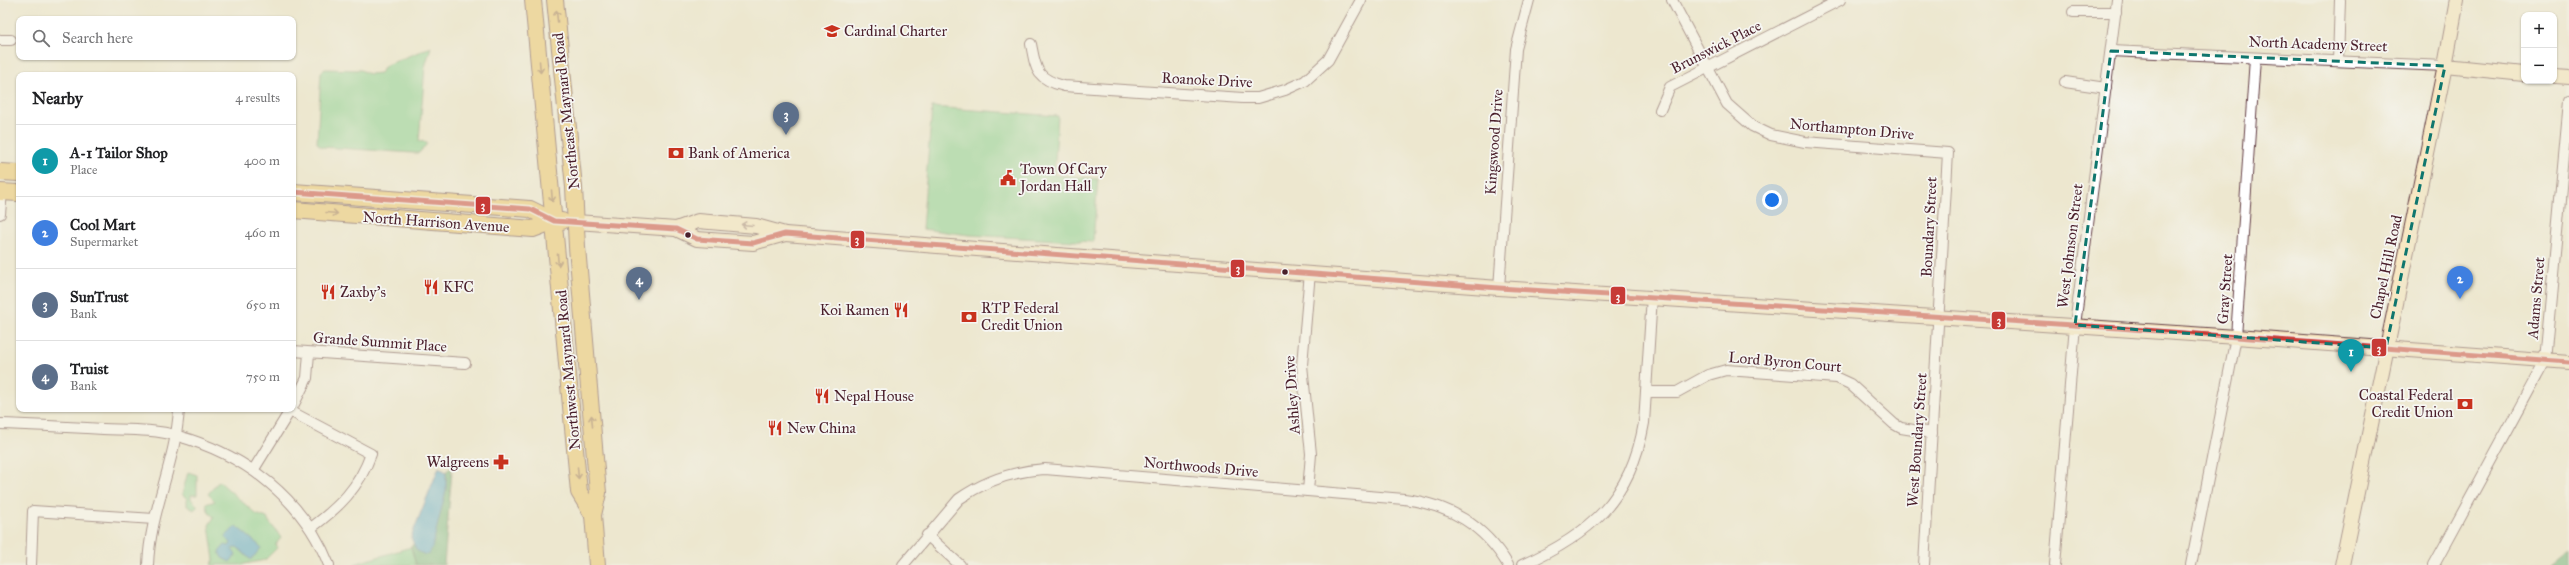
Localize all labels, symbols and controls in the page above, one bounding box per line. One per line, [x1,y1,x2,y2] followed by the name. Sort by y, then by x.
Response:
[553,10,560,23] one-way arrow
[2521,12,2557,84] map controls
[2521,12,2557,48] button: +
[16,16,296,60] search box
[1668,16,1764,78] street label: Brunswick Place
[823,22,841,40] school or university icon: Cardinal Charter
[844,22,948,40] place label: Cardinal Charter
[30,27,52,49] icon: search
[62,29,133,47] text: Search here
[549,31,583,190] street label: Northeast Maynard Road
[2248,33,2388,55] street label: North Academy Street
[2521,48,2557,84] button: −
[536,60,543,73] one-way arrow
[1161,69,1253,91] street label: Roanoke Drive
[32,88,83,109] text: Nearby
[1481,89,1507,195] street label: Kingswood Drive
[235,90,280,106] text: 4 results
[773,102,799,135] pin: 3
[1789,115,1915,143] street label: Northampton Drive
[70,144,168,162] text: A-1 Tailor Shop
[667,144,685,162] bank icon: Bank of America
[688,144,790,162] place label: Bank of America
[42,153,48,169] text: 1
[244,153,280,169] text: 400 m
[1018,160,1108,196] place label: Town Of Cary Jordan Hall
[70,162,97,178] text: Place
[999,169,1017,187] public building icon: Town Of Cary Jordan Hall
[1917,176,1941,278] street label: Boundary Street
[2053,182,2088,309] street label: West Johnson Street
[549,189,556,202] one-way arrow
[1762,190,1782,210] your location
[475,196,491,215] line badge: 3
[481,199,485,213] text: 3
[362,208,510,236] street label: North Harrison Avenue
[325,210,338,217] one-way arrow
[2366,213,2406,321] street label: Chapel Hill Road
[70,216,136,234] text: Cool Mart
[741,221,754,229] one-way arrow
[42,225,48,241] text: 2
[245,225,280,241] text: 460 m
[683,230,693,240] unlabelled marker
[850,230,865,249] line badge: 3
[855,233,859,247] text: 3
[70,234,138,250] text: Supermarket
[554,253,561,266] one-way arrow
[2214,253,2236,325] street label: Gray Street
[2523,255,2549,341] street label: Adams Street
[1230,259,1245,278] line badge: 3
[1236,262,1240,276] text: 3
[2447,266,2473,299] pin: 2
[626,267,652,300] pin: 4
[1280,267,1290,277] unlabelled marker
[422,278,440,296] restaurant icon: KFC
[443,278,474,296] place label: KFC
[319,283,337,301] restaurant icon: Zaxby's
[340,283,386,301] place label: Zaxby's
[1610,286,1626,305] line badge: 3
[70,288,129,306] text: SunTrust
[552,289,584,451] street label: Northwest Maynard Road
[1616,290,1620,304] text: 3
[42,297,48,313] text: 3
[246,297,280,313] text: 650 m
[981,299,1063,334] place label: RTP Federal Credit Union
[820,301,889,319] place label: Koi Ramen
[892,301,910,319] restaurant icon: Koi Ramen
[70,306,97,322] text: Bank
[960,308,978,326] bank icon: RTP Federal Credit Union
[1991,311,2006,330] line badge: 3
[1997,314,2001,328] text: 3
[313,328,447,356] street label: Grande Summit Place
[2371,338,2387,357] line badge: 3
[2338,339,2364,372] pin: 1
[2377,342,2381,356] text: 3
[1728,348,1843,376] street label: Lord Byron Court
[1280,355,1304,436] street label: Ashley Drive
[70,360,109,378] text: Truist
[41,369,49,385] text: 4
[246,369,280,385] text: 750 m
[1903,372,1931,508] street label: West Boundary Street
[70,378,97,394] text: Bank
[2359,386,2454,421] place label: Coastal Federal Credit Union
[813,387,831,405] restaurant icon: Nepal House
[834,387,914,405] place label: Nepal House
[2456,395,2474,413] bank icon: Coastal Federal Credit Union
[588,414,595,427] one-way arrow
[766,419,784,437] restaurant icon: New China
[787,419,857,437] place label: New China
[426,453,489,471] place label: Walgreens
[492,453,510,471] pharmacy icon: Walgreens
[1143,453,1259,481] street label: Northwoods Drive
[574,466,581,479] one-way arrow

